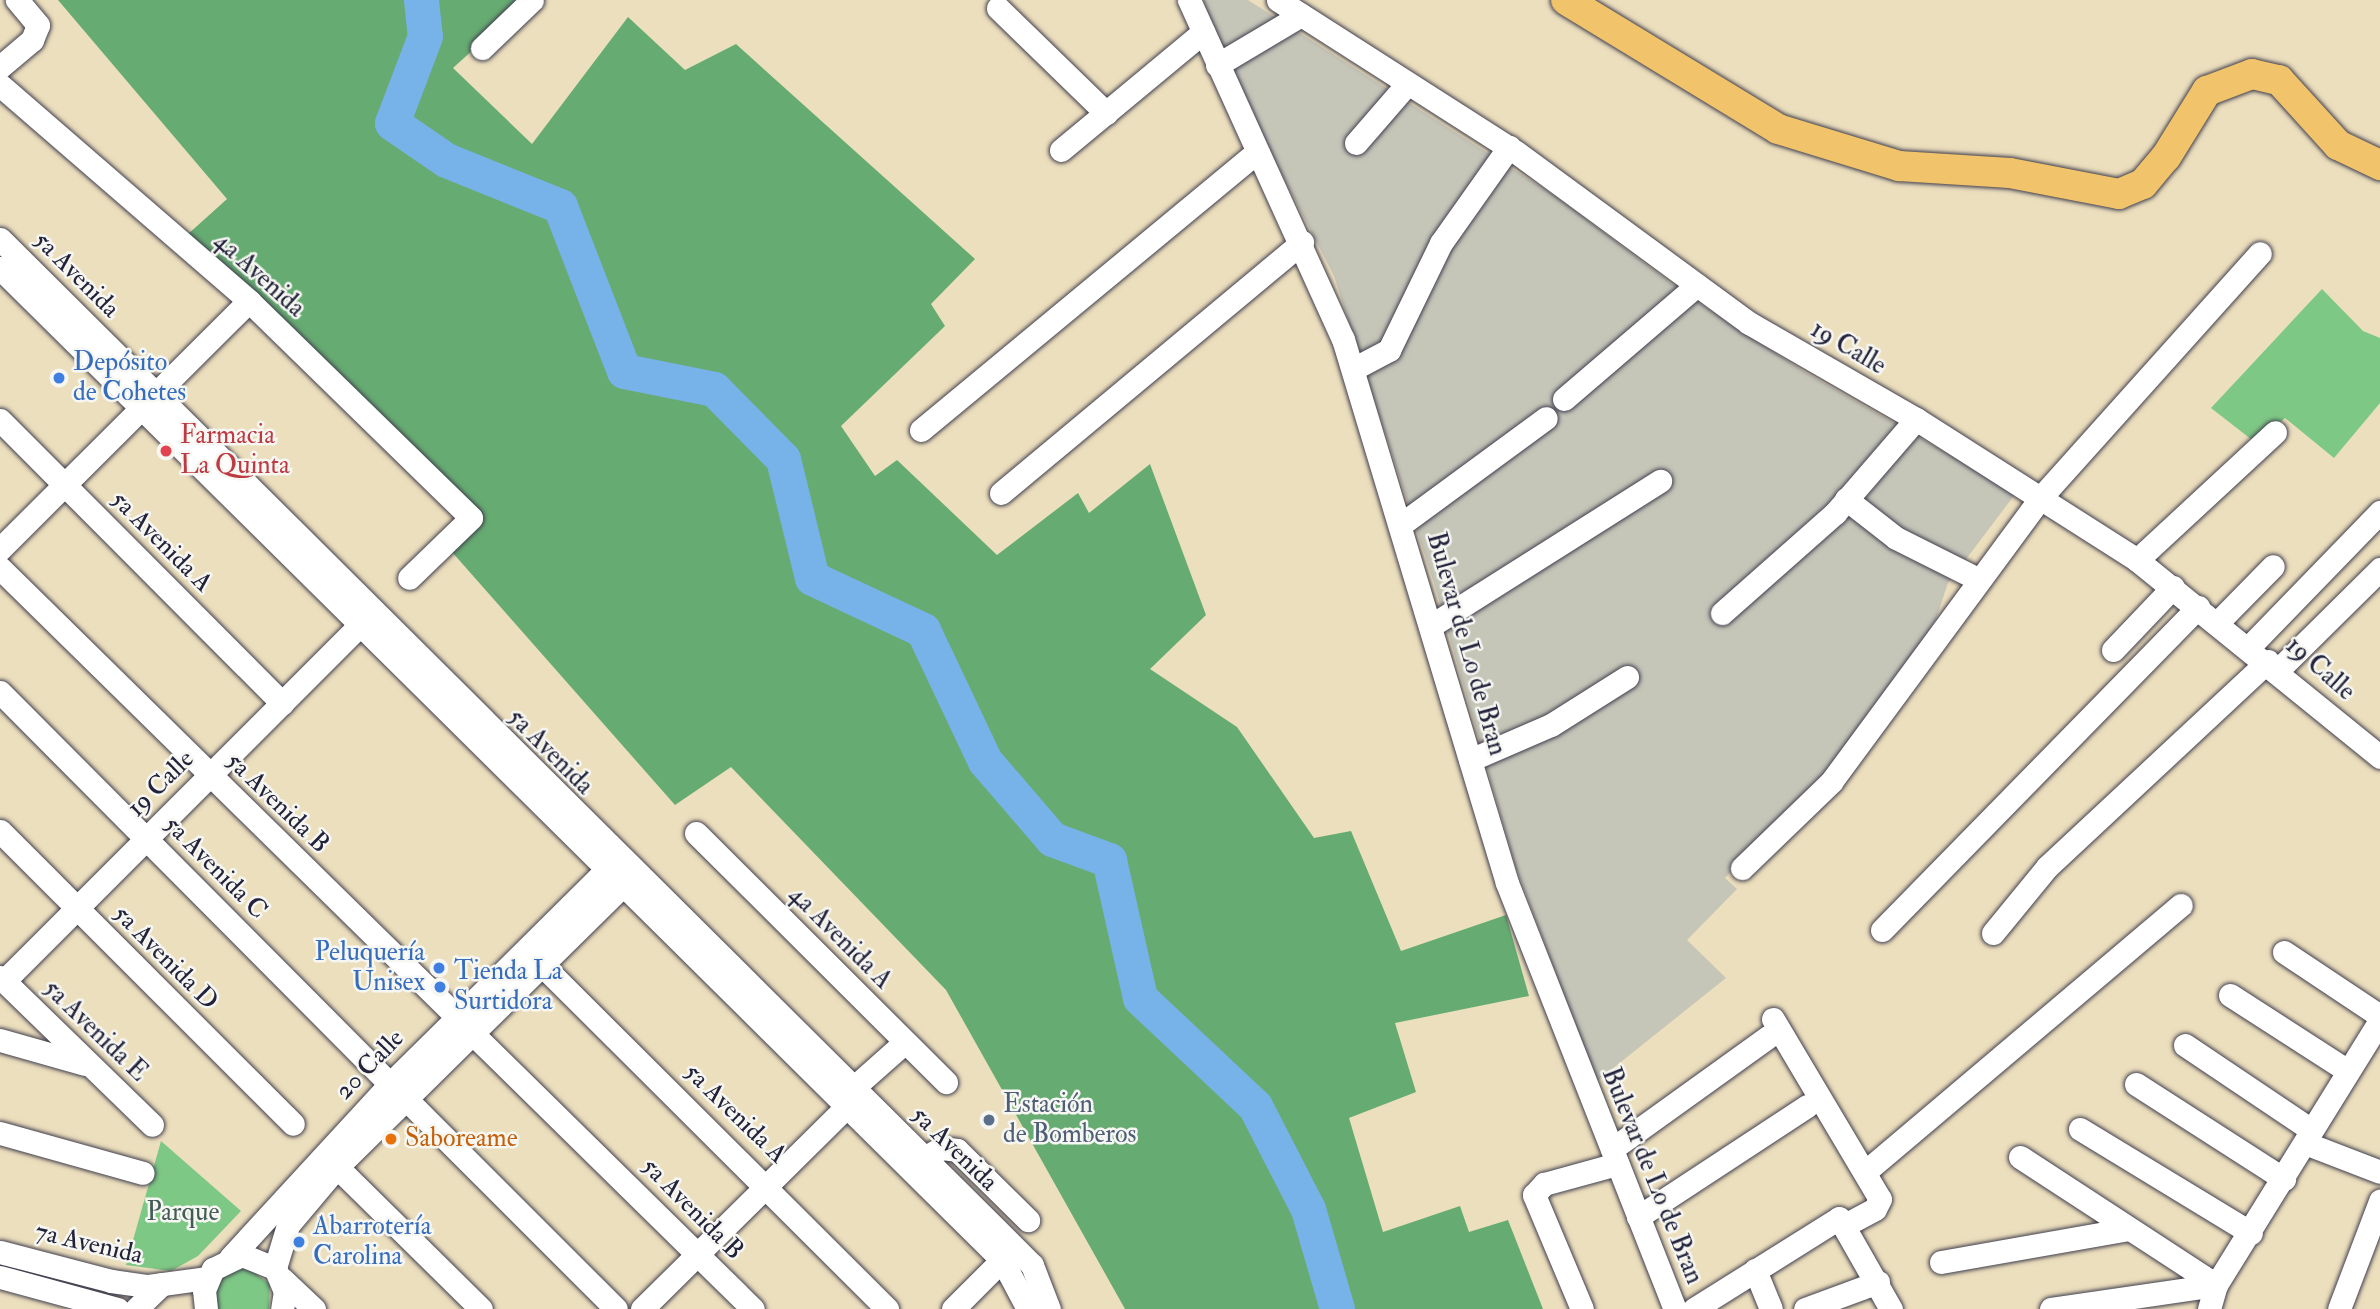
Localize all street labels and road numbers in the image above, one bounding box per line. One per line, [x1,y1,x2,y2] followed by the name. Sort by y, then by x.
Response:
[26,225,126,325] street label: 5a Avenida
[207,226,311,324] street label: 4a Avenida
[1805,314,1891,382] street label: 19 Calle
[104,485,218,599] street label: 5a Avenida A
[1419,529,1513,759] street label: Bulevar de Lo de Bran
[2279,630,2361,708] street label: 19 Calle
[500,702,600,802] street label: 5a Avenida
[121,744,201,824] street label: 19 Calle
[219,746,335,860] street label: 5a Avenida B
[157,810,273,926] street label: 5a Avenida C
[782,880,898,996] street label: 4a Avenida A
[106,899,224,1017] street label: 5a Avenida D
[36,974,154,1088] street label: 5a Avenida E
[329,1023,411,1107] street label: 20 Calle
[677,1057,793,1171] street label: 5a Avenida A
[1594,1063,1710,1289] street label: Bulevar de Lo de Bran
[904,1100,1004,1198] street label: 5a Avenida
[634,1151,750,1267] street label: 5a Avenida B
[32,1216,146,1272] street label: 7a Avenida

